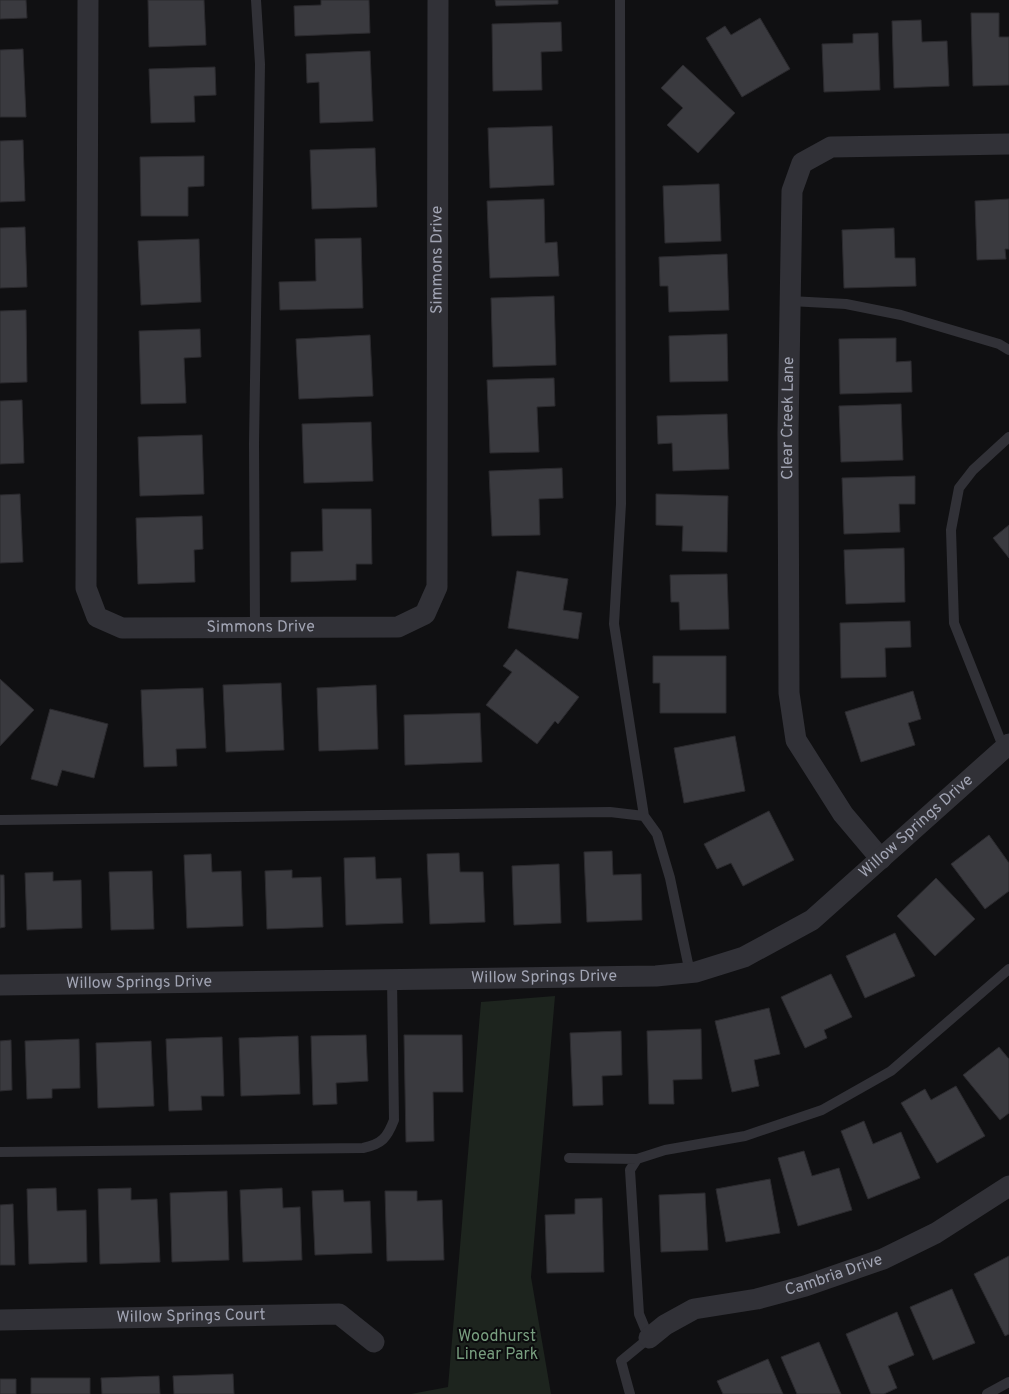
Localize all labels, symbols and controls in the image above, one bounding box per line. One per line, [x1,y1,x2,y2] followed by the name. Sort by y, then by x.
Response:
[427,206,448,314] street label: Simmons Drive
[778,356,799,480] street label: Clear Creek Lane
[206,617,315,638] street label: Simmons Drive
[855,771,978,883] street label: Willow Springs Drive
[471,967,617,989] street label: Willow Springs Drive
[66,972,212,994] street label: Willow Springs Drive
[783,1250,885,1301] street label: Cambria Drive
[116,1305,266,1328] street label: Willow Springs Court
[456,1327,538,1365] park label: Woodhurst Linear Park

